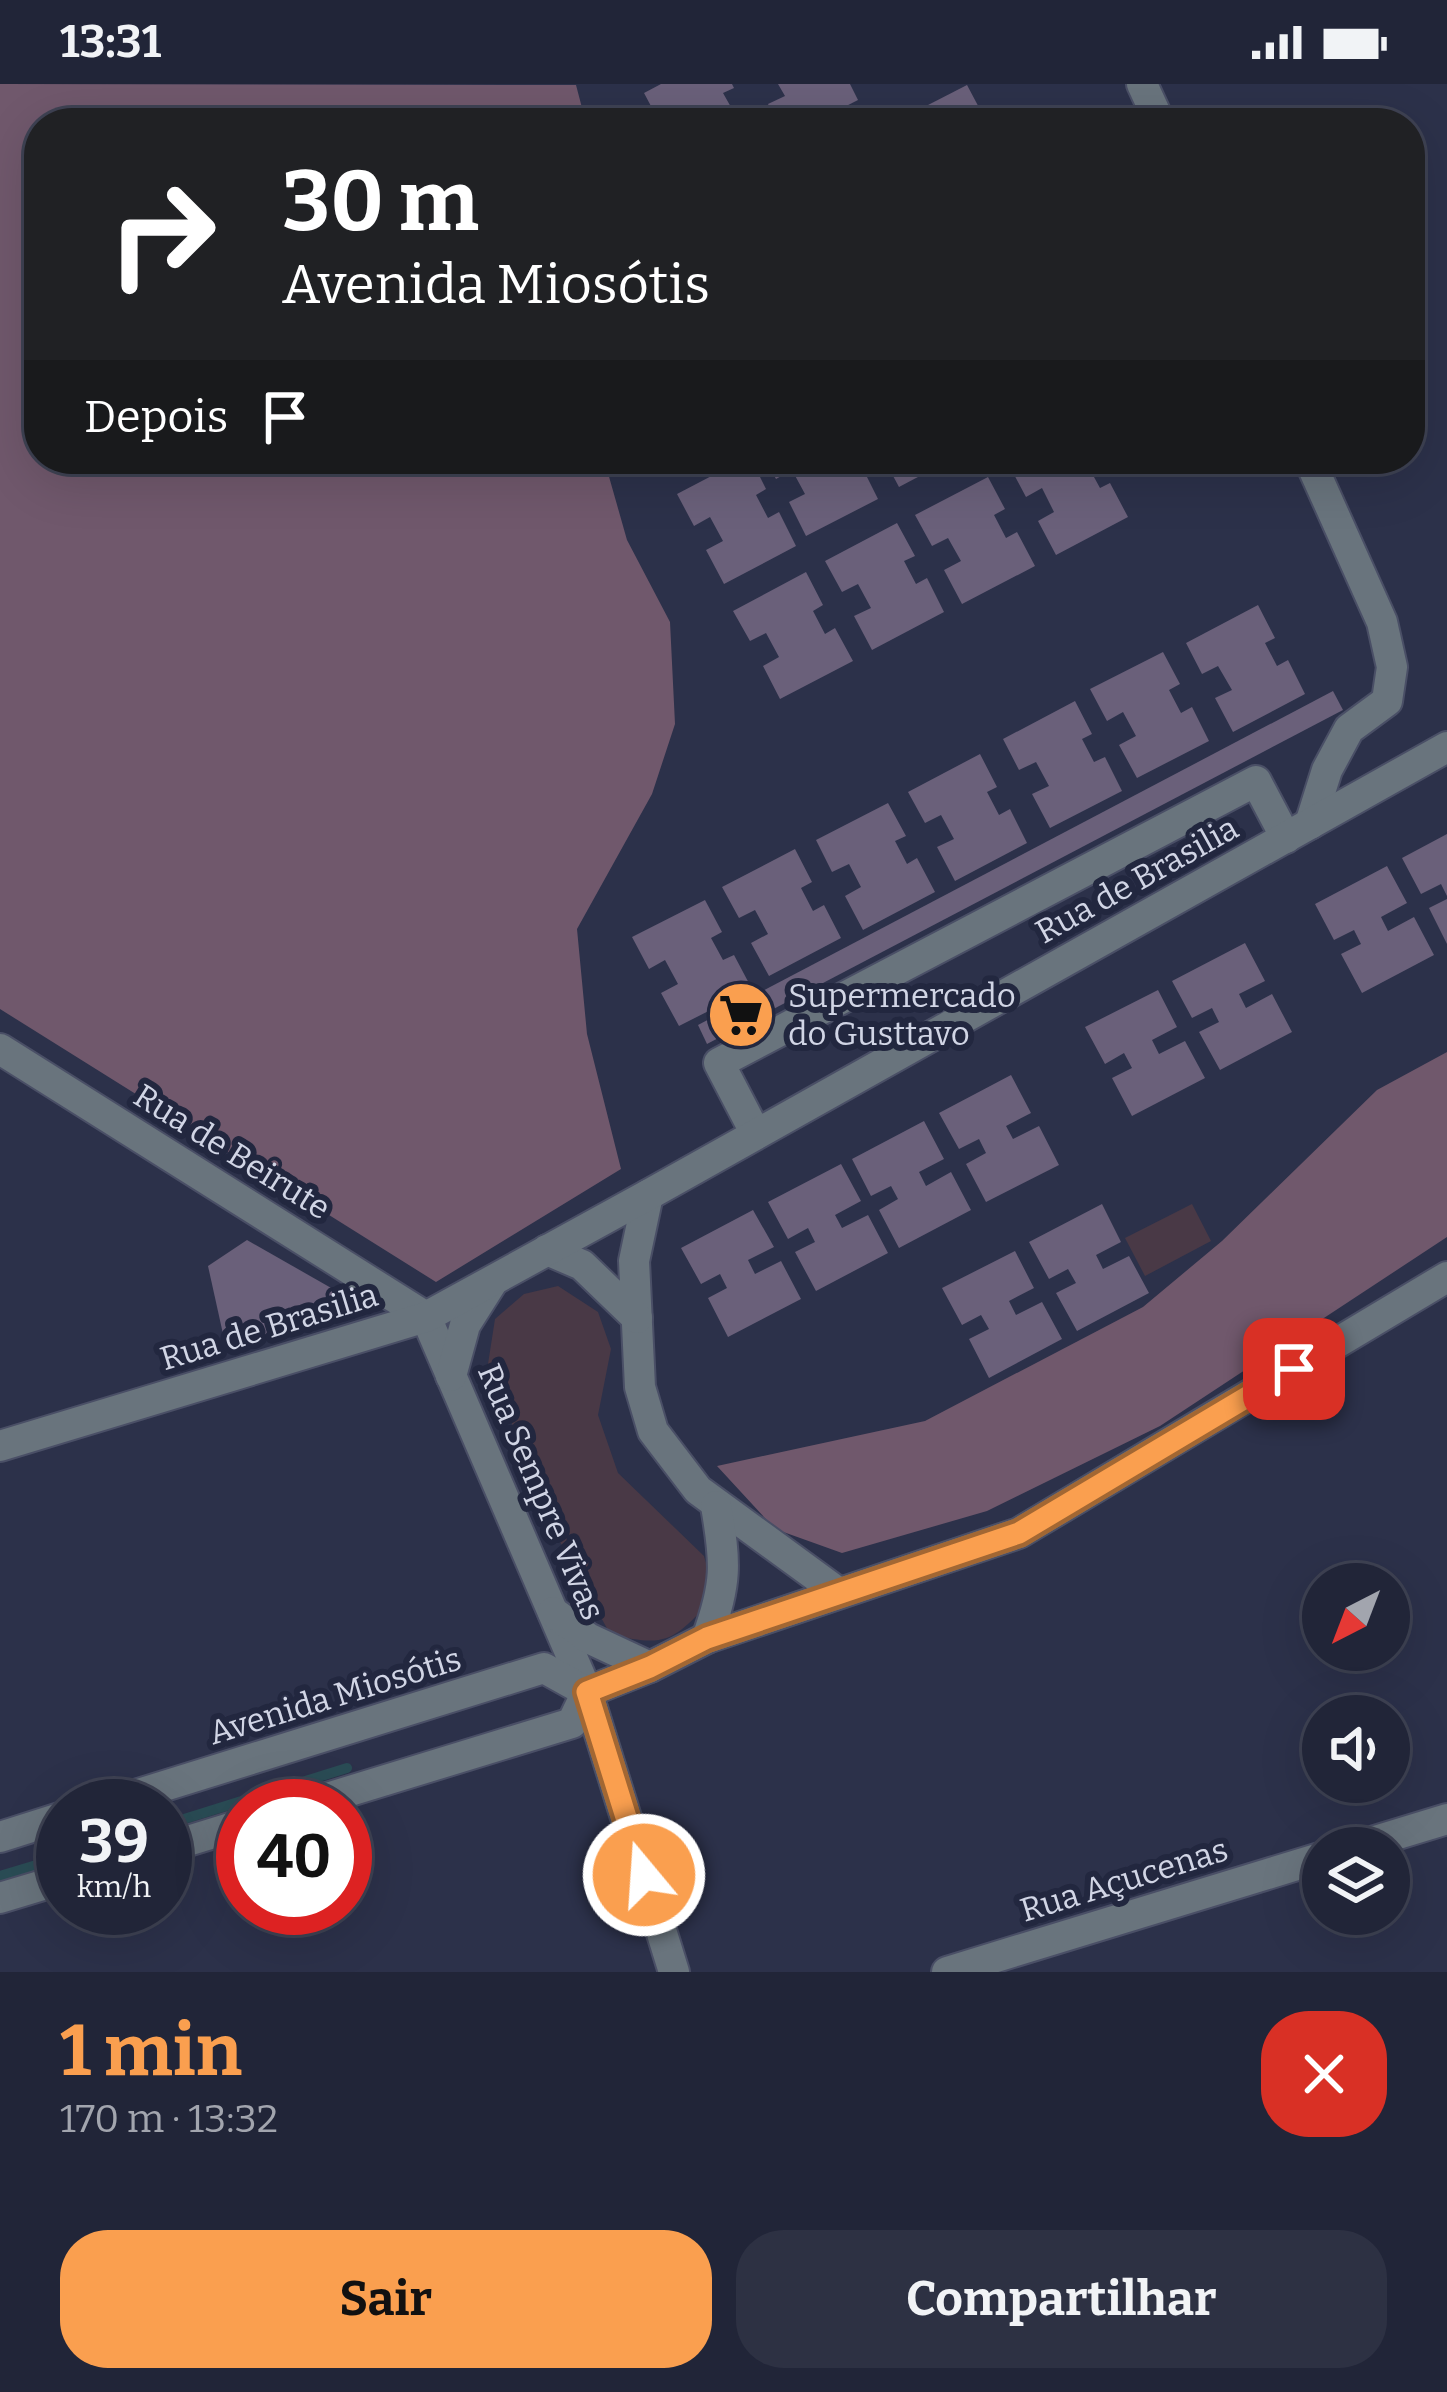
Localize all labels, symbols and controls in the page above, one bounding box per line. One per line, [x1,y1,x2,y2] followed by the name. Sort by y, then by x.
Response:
[60,15,161,69] text: 13:31
[282,151,479,252] text: 30 m
[84,156,240,312] icon: right
[282,253,710,317] text: Avenida Miosótis
[252,384,318,450] icon: arrive
[84,390,228,444] text: Depois
[1029,808,1245,952] street label: Rua de Brasilia
[788,976,1016,1054] place label: Supermercado do Gusttavo
[706,980,776,1050] supermarket icon: Supermercado do Gusttavo
[127,1076,337,1228] street label: Rua de Beirute
[155,1275,383,1379] street label: Rua de Brasilia
[1243,1318,1345,1420] pin
[1261,1336,1327,1402] icon: arrive
[469,1358,613,1626] street label: Rua Sempre Vivas
[1302,1563,1410,1671] north arrow
[1302,1563,1410,1935] map controls
[204,1639,466,1753] street label: Avenida Miosótis
[1302,1695,1410,1803] button: sound
[216,1779,372,1935] speed limit sign: 40
[79,1806,149,1878] text: 39
[581,1812,707,1938] position arrow
[1302,1827,1410,1935] button: layers
[1015,1829,1233,1931] street label: Rua Açucenas
[77,1869,151,1905] text: km/h
[60,2008,242,2094] text: 1 min
[1261,2011,1387,2137] button: close
[60,2096,278,2142] text: 170 m · 13:32
[60,2230,712,2368] button: Sair
[736,2230,1387,2368] button: Compartilhar

